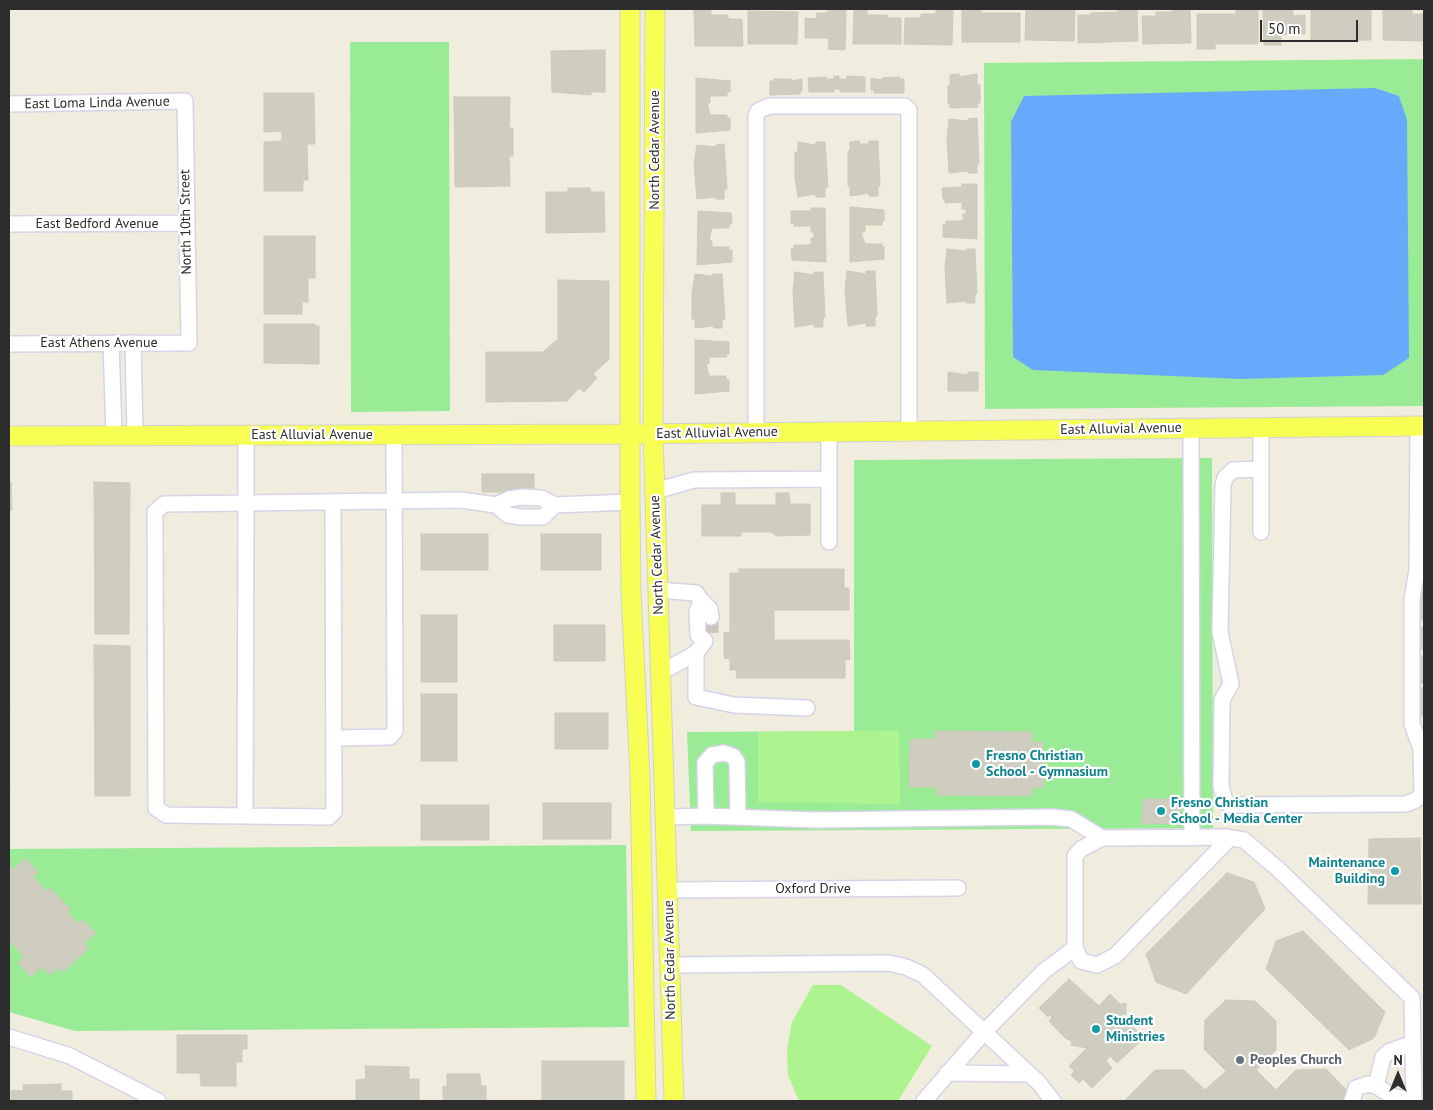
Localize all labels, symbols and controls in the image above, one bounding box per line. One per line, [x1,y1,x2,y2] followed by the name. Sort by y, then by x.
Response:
[1263,10,1360,42] scale bar
[1268,19,1301,38] text: 50 m
[647,90,663,210] street label: North Cedar Avenue
[24,93,170,113] street label: East Loma Linda Avenue
[177,169,195,275] street label: North 10th Street
[35,216,159,232] street label: East Bedford Avenue
[40,335,158,351] street label: East Athens Avenue
[1060,420,1182,438] street label: East Alluvial Avenue
[656,424,778,442] street label: East Alluvial Avenue
[251,427,373,443] street label: East Alluvial Avenue
[647,495,667,615] street label: North Cedar Avenue
[986,748,1108,780] place label: Fresno Christian School - Gymnasium
[970,758,982,770] marker: Fresno Christian School - Gymnasium
[1171,795,1302,828] place label: Fresno Christian School - Media Center
[1155,805,1167,817] marker: Fresno Christian School - Media Center
[1308,855,1385,888] place label: Maintenance Building
[1389,865,1401,877] marker: Maintenance Building
[775,881,851,897] street label: Oxford Drive
[661,900,679,1020] street label: North Cedar Avenue
[1106,1013,1165,1046] place label: Student Ministries
[1090,1023,1102,1035] marker: Student Ministries
[1373,1050,1423,1100] north arrow
[1393,1051,1403,1069] text: N
[1250,1052,1342,1068] place label: Peoples Church
[1234,1054,1246,1066] marker: Peoples Church

